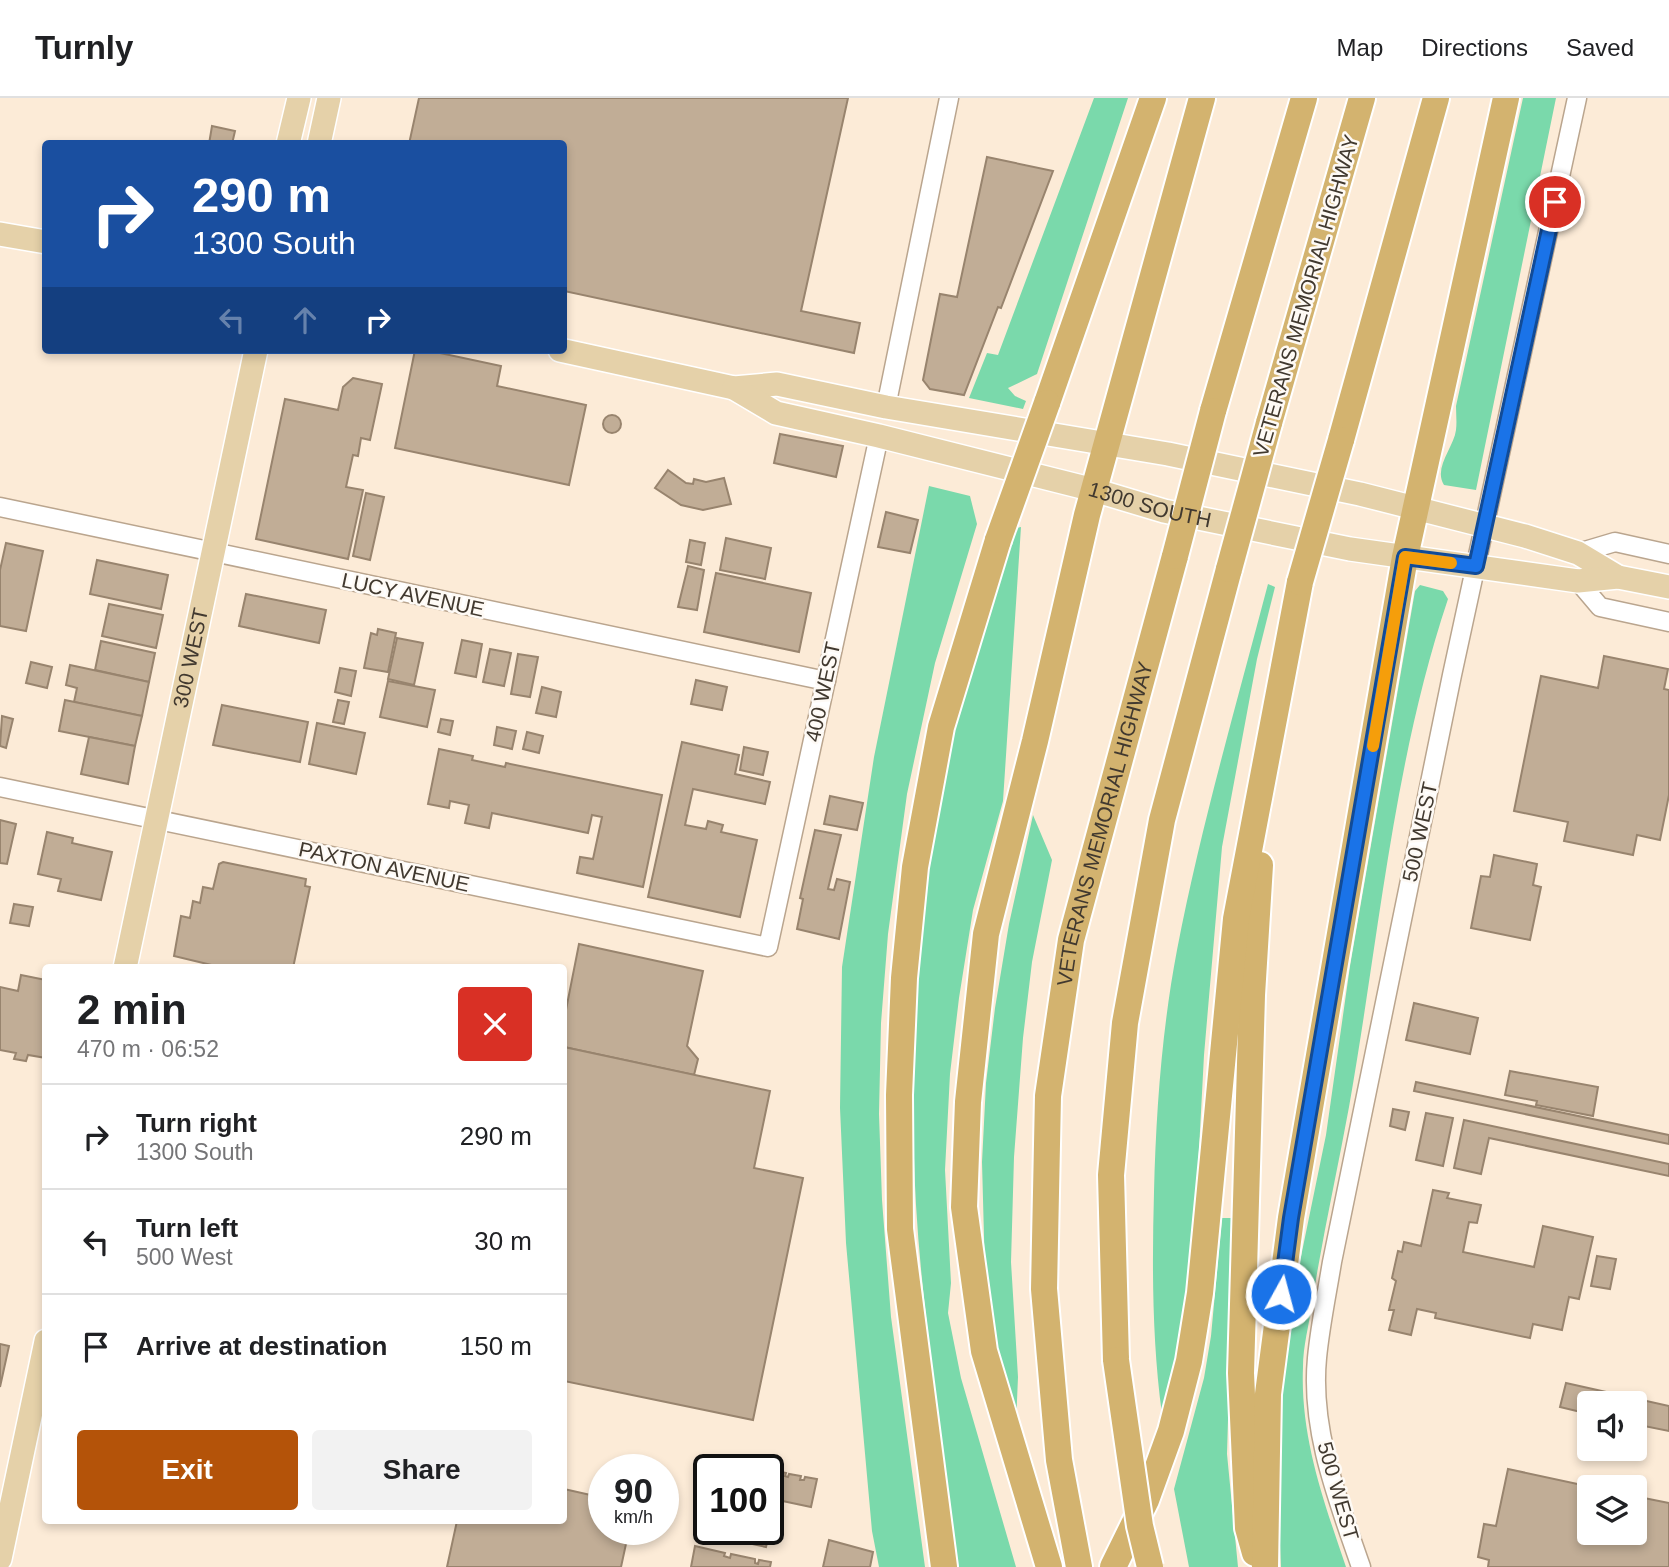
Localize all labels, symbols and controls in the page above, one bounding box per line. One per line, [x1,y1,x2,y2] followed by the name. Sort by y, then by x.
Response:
[35,29,133,66] text: Turnly
[1337,34,1383,61] text: Map
[1421,34,1528,61] text: Directions
[1566,34,1634,61] text: Saved
[1248,132,1363,460] street label: VETERANS MEMORIAL HIGHWAY
[77,168,168,259] icon: right
[192,168,331,222] text: 290 m
[1525,172,1585,232] pin
[1536,183,1574,221] icon: arrive
[192,225,356,261] text: 1300 South
[213,301,251,339] icon: left
[286,301,324,339] icon: ahead
[359,301,397,339] icon: right
[1086,477,1213,531] street label: 1300 SOUTH
[340,568,486,621] street label: LUCY AVENUE
[168,606,212,710] street label: 300 WEST
[801,640,844,744] street label: 400 WEST
[1052,659,1157,987] street label: VETERANS MEMORIAL HIGHWAY
[1398,780,1441,884] street label: 500 WEST
[297,837,472,896] street label: PAXTON AVENUE
[77,986,187,1033] text: 2 min
[458,987,532,1061] button: close
[77,1036,219,1062] text: 470 m · 06:52
[136,1108,257,1138] text: Turn right
[77,1118,115,1156] icon: right
[460,1121,532,1151] text: 290 m
[136,1139,254,1165] text: 1300 South
[136,1213,238,1243] text: Turn left
[77,1223,115,1261] icon: left
[474,1226,532,1256] text: 30 m
[136,1244,233,1270] text: 500 West
[1244,1257,1318,1331] position arrow
[77,1328,115,1366] icon: arrive
[136,1331,387,1361] text: Arrive at destination
[460,1331,532,1361] text: 150 m
[1577,1391,1647,1545] map controls
[1577,1391,1647,1461] button: sound
[77,1430,298,1510] button: Exit
[312,1430,532,1510] button: Share
[1313,1439,1364,1543] street label: 500 WEST
[693,1454,784,1545] speed limit sign: 100
[614,1471,653,1510] text: 90
[1577,1475,1647,1545] button: layers
[614,1507,653,1527] text: km/h

